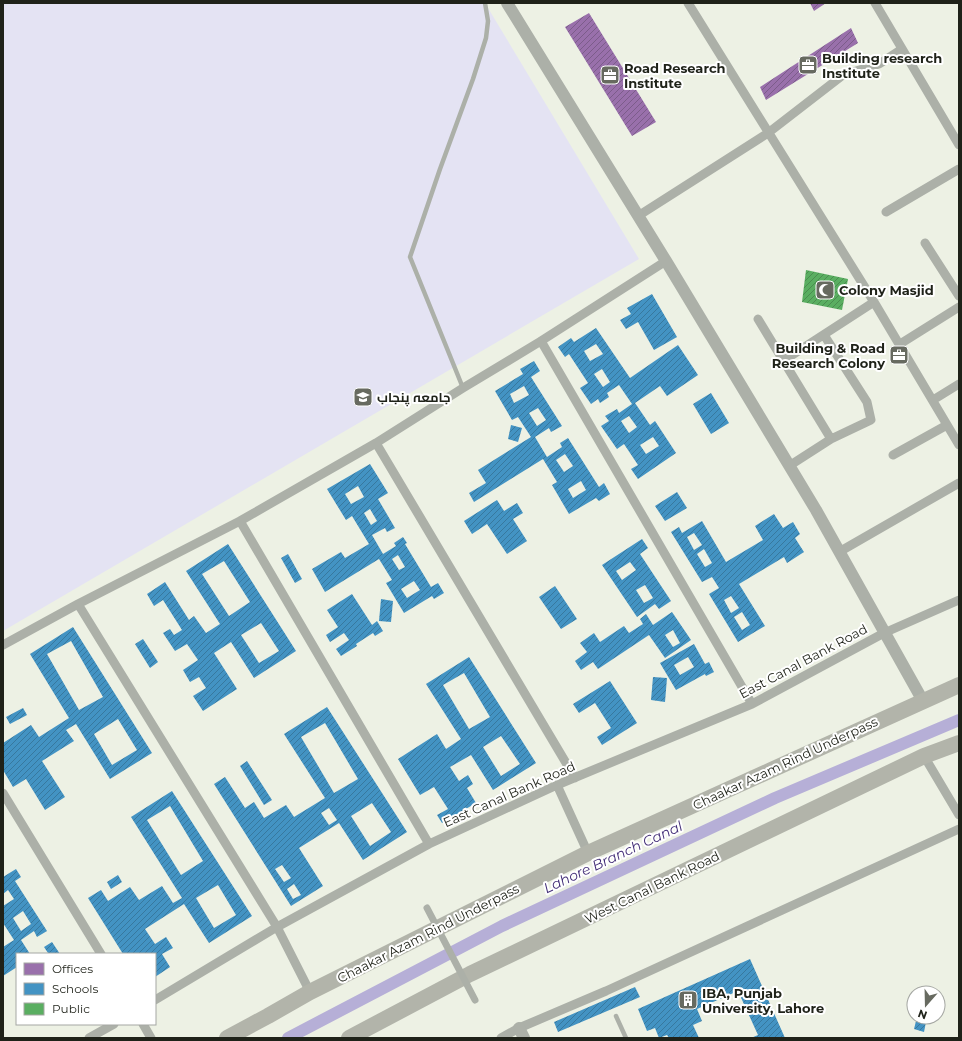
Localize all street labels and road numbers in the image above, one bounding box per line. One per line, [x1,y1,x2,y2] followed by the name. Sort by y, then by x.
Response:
[736,620,870,702] street label: East Canal Bank Road
[690,713,880,813] street label: Chaakar Azam Rind Underpass
[440,758,578,830] street label: East Canal Bank Road
[582,847,722,927] street label: West Canal Bank Road
[334,880,522,986] street label: Chaakar Azam Rind Underpass

